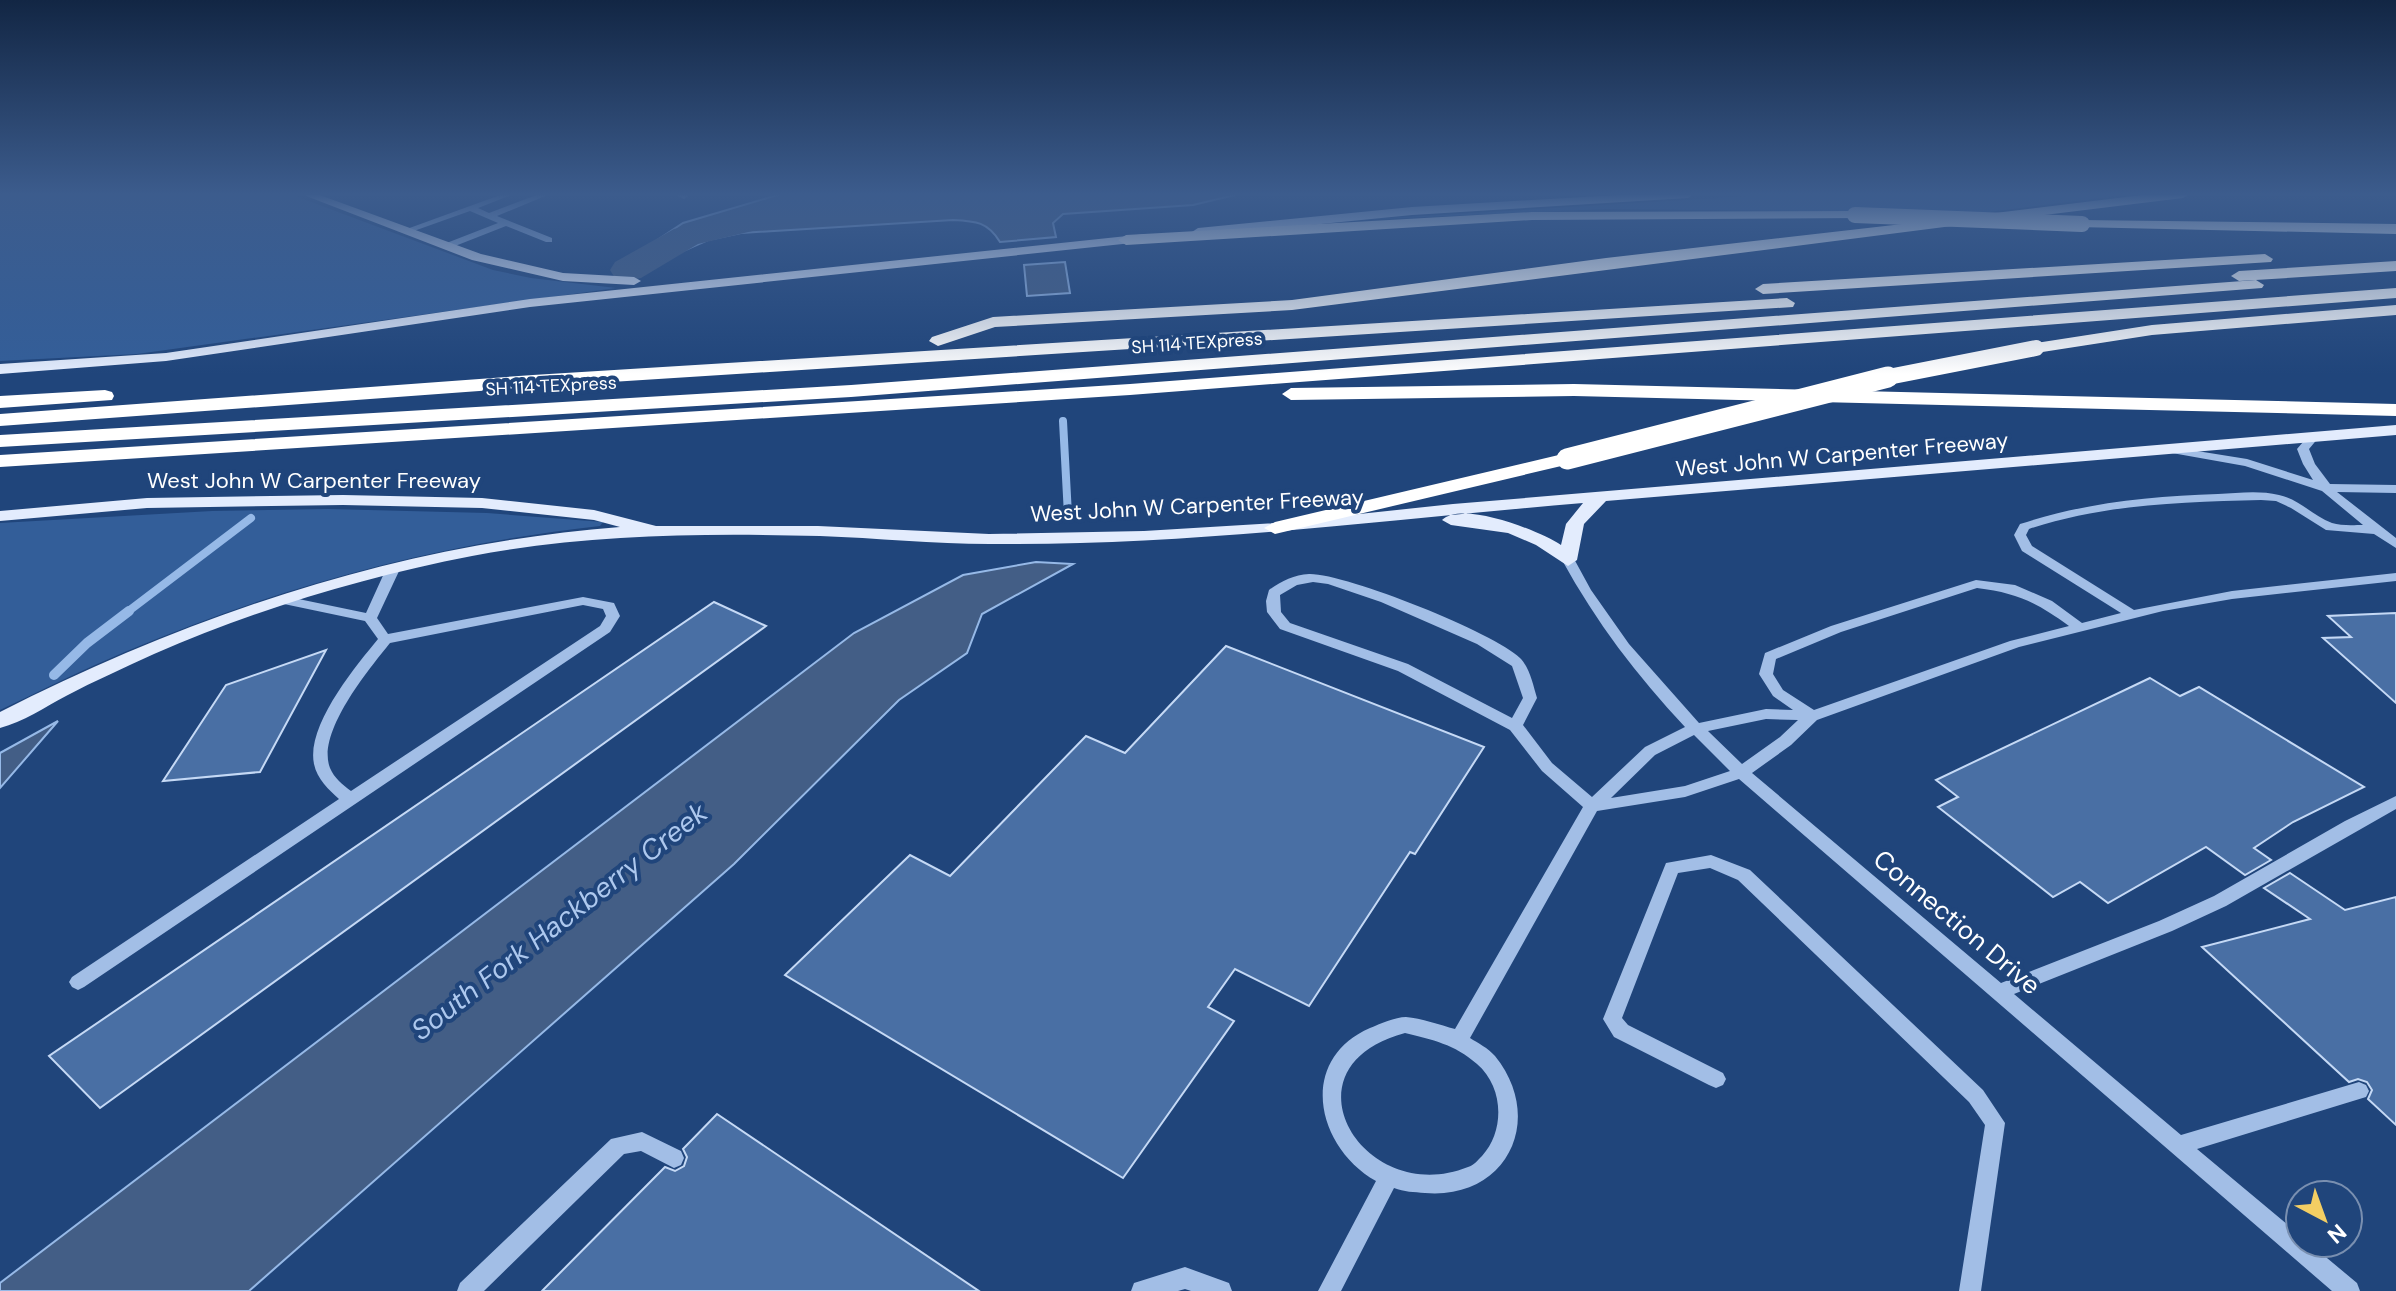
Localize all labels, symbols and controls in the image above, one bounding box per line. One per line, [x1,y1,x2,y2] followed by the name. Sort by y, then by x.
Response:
[1131,326,1263,360] street label: SH 114 TEXpress
[485,371,617,401] street label: SH 114 TEXpress
[1674,426,2010,483] street label: West John W Carpenter Freeway
[147,466,481,495] street label: West John W Carpenter Freeway
[1030,482,1365,529] street label: West John W Carpenter Freeway
[404,794,716,1049] water label: South Fork Hackberry Creek
[1866,842,2048,1002] street label: Connection Drive
[2284,1179,2364,1259] north arrow
[2321,1218,2352,1250] text: N

